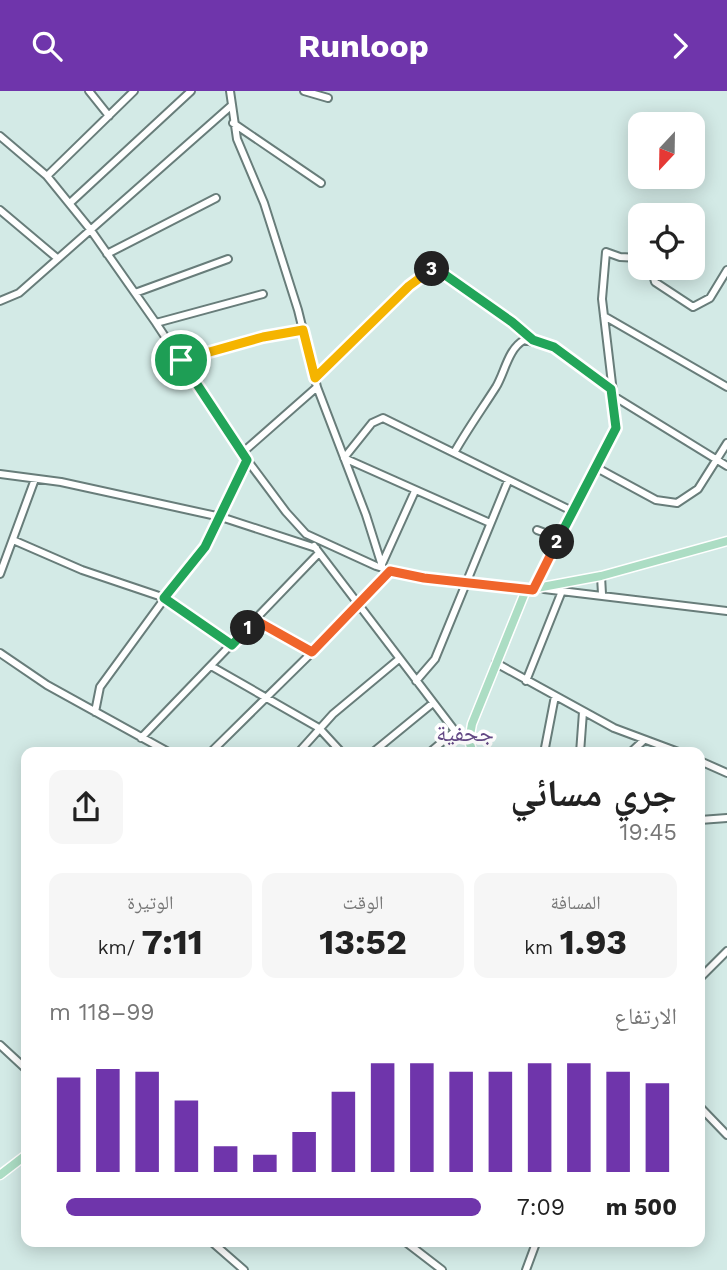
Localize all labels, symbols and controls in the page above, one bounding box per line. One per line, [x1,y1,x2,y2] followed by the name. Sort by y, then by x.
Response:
[28,27,66,65] icon: search
[298,27,429,65] text: Runloop
[661,27,699,65] icon: forward
[628,112,705,189] north arrow
[628,112,705,280] map controls
[628,203,705,280] button: locate
[414,251,450,287] pin: 3
[426,257,437,280] text: 3
[151,330,211,390] pin
[162,341,200,379] icon: arrive
[540,525,574,559] pin: 2
[551,530,562,553] text: 2
[230,611,266,645] pin: 1
[243,616,252,639] text: 1
[436,720,494,747] district label: جحفية
[49,770,123,844] button: share
[510,771,677,815] text: جري مسائي
[620,819,677,846] text: 19:45
[127,891,173,914] text: الوتيرة
[343,891,383,914] text: الوقت
[550,891,601,914] text: المسافة
[141,921,203,963] text: 7:11
[319,921,407,963] text: 13:52
[560,921,627,963] text: 1.93
[98,936,141,959] text: /km
[524,936,560,959] text: km
[49,999,155,1026] text: 99–118 m
[614,1003,677,1030] text: الارتفاع
[517,1194,565,1221] text: 7:09
[606,1194,677,1221] text: 500 m

